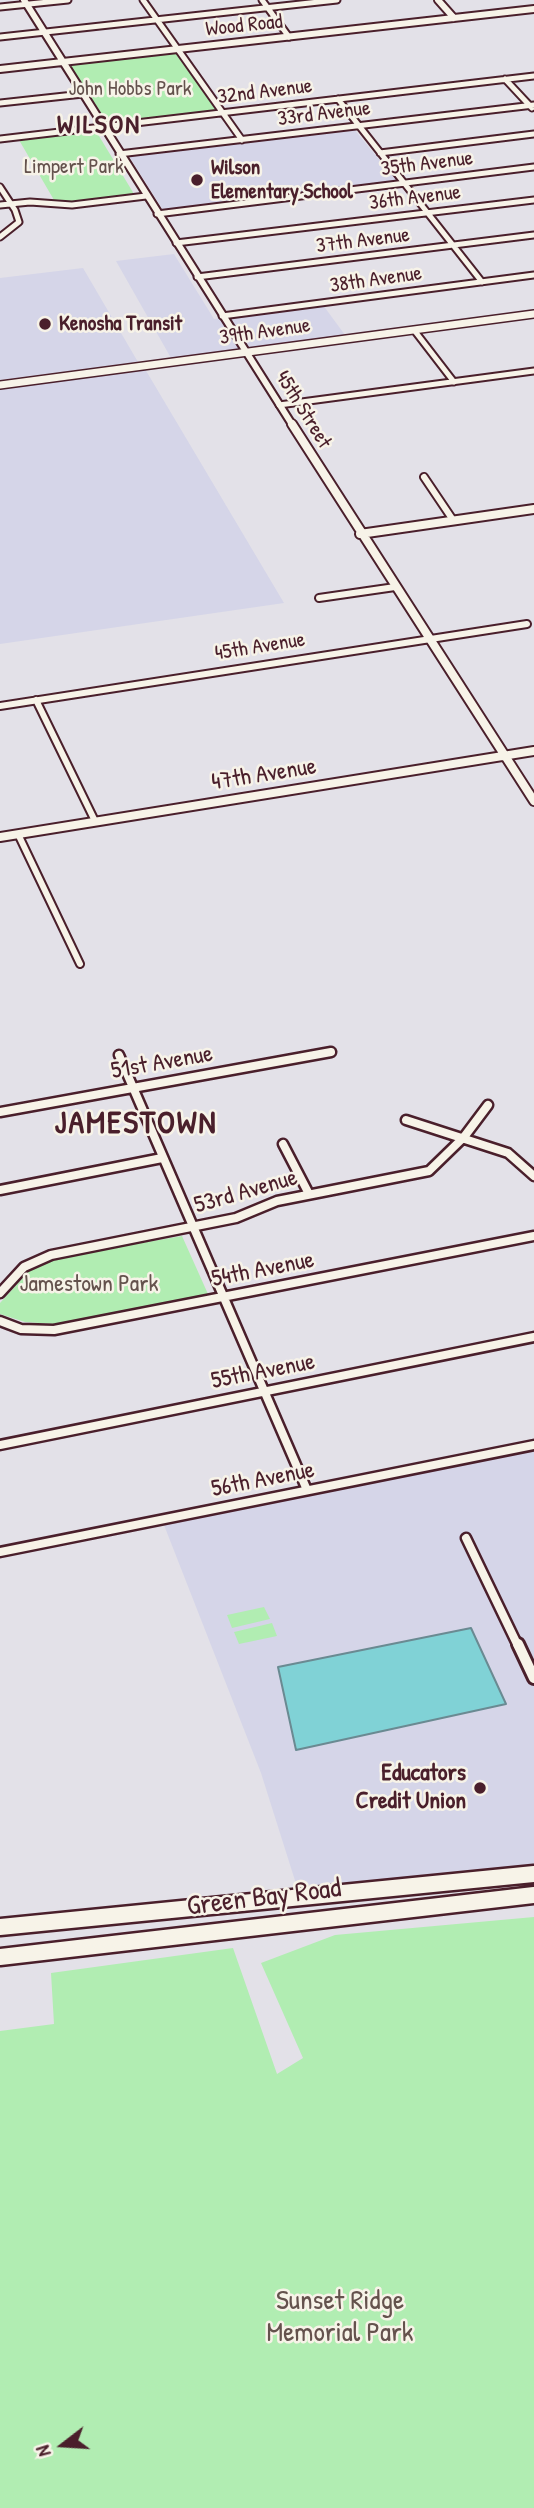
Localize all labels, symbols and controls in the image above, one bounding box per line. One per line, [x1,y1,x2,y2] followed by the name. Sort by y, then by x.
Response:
[204,9,284,43] street label: Wood Road
[216,74,314,110] street label: 32nd Avenue
[68,76,192,102] park label: John Hobbs Park
[276,96,372,132] street label: 33rd Avenue
[58,110,140,142] district label: WILSON
[380,146,474,182] street label: 35th Avenue
[24,154,124,180] park label: Limpert Park
[211,155,353,205] place label: Wilson Elementary School
[189,172,205,188] marker: Wilson Elementary School
[368,180,462,216] street label: 36th Avenue
[315,223,411,259] street label: 37th Avenue
[328,261,424,299] street label: 38th Avenue
[59,311,182,337] place label: Kenosha Transit
[218,313,312,351] street label: 39th Avenue
[37,316,53,332] marker: Kenosha Transit
[269,367,337,453] street label: 45th Street
[213,627,307,667] street label: 45th Avenue
[210,753,318,797] street label: 47th Avenue
[109,1040,215,1086] street label: 51st Avenue
[56,1105,216,1143] district label: JAMESTOWN
[191,1164,301,1220] street label: 53rd Avenue
[209,1246,317,1294] street label: 54th Avenue
[20,1271,158,1299] park label: Jamestown Park
[209,1348,317,1396] street label: 55th Avenue
[209,1456,317,1504] street label: 56th Avenue
[356,1760,466,1816] place label: Educators Credit Union
[472,1780,488,1796] marker: Educators Credit Union
[185,1872,343,1924] street label: Green Bay Road
[267,2285,413,2351] park label: Sunset Ridge Memorial Park
[28,2410,98,2480] north arrow
[29,2443,57,2460] text: N

